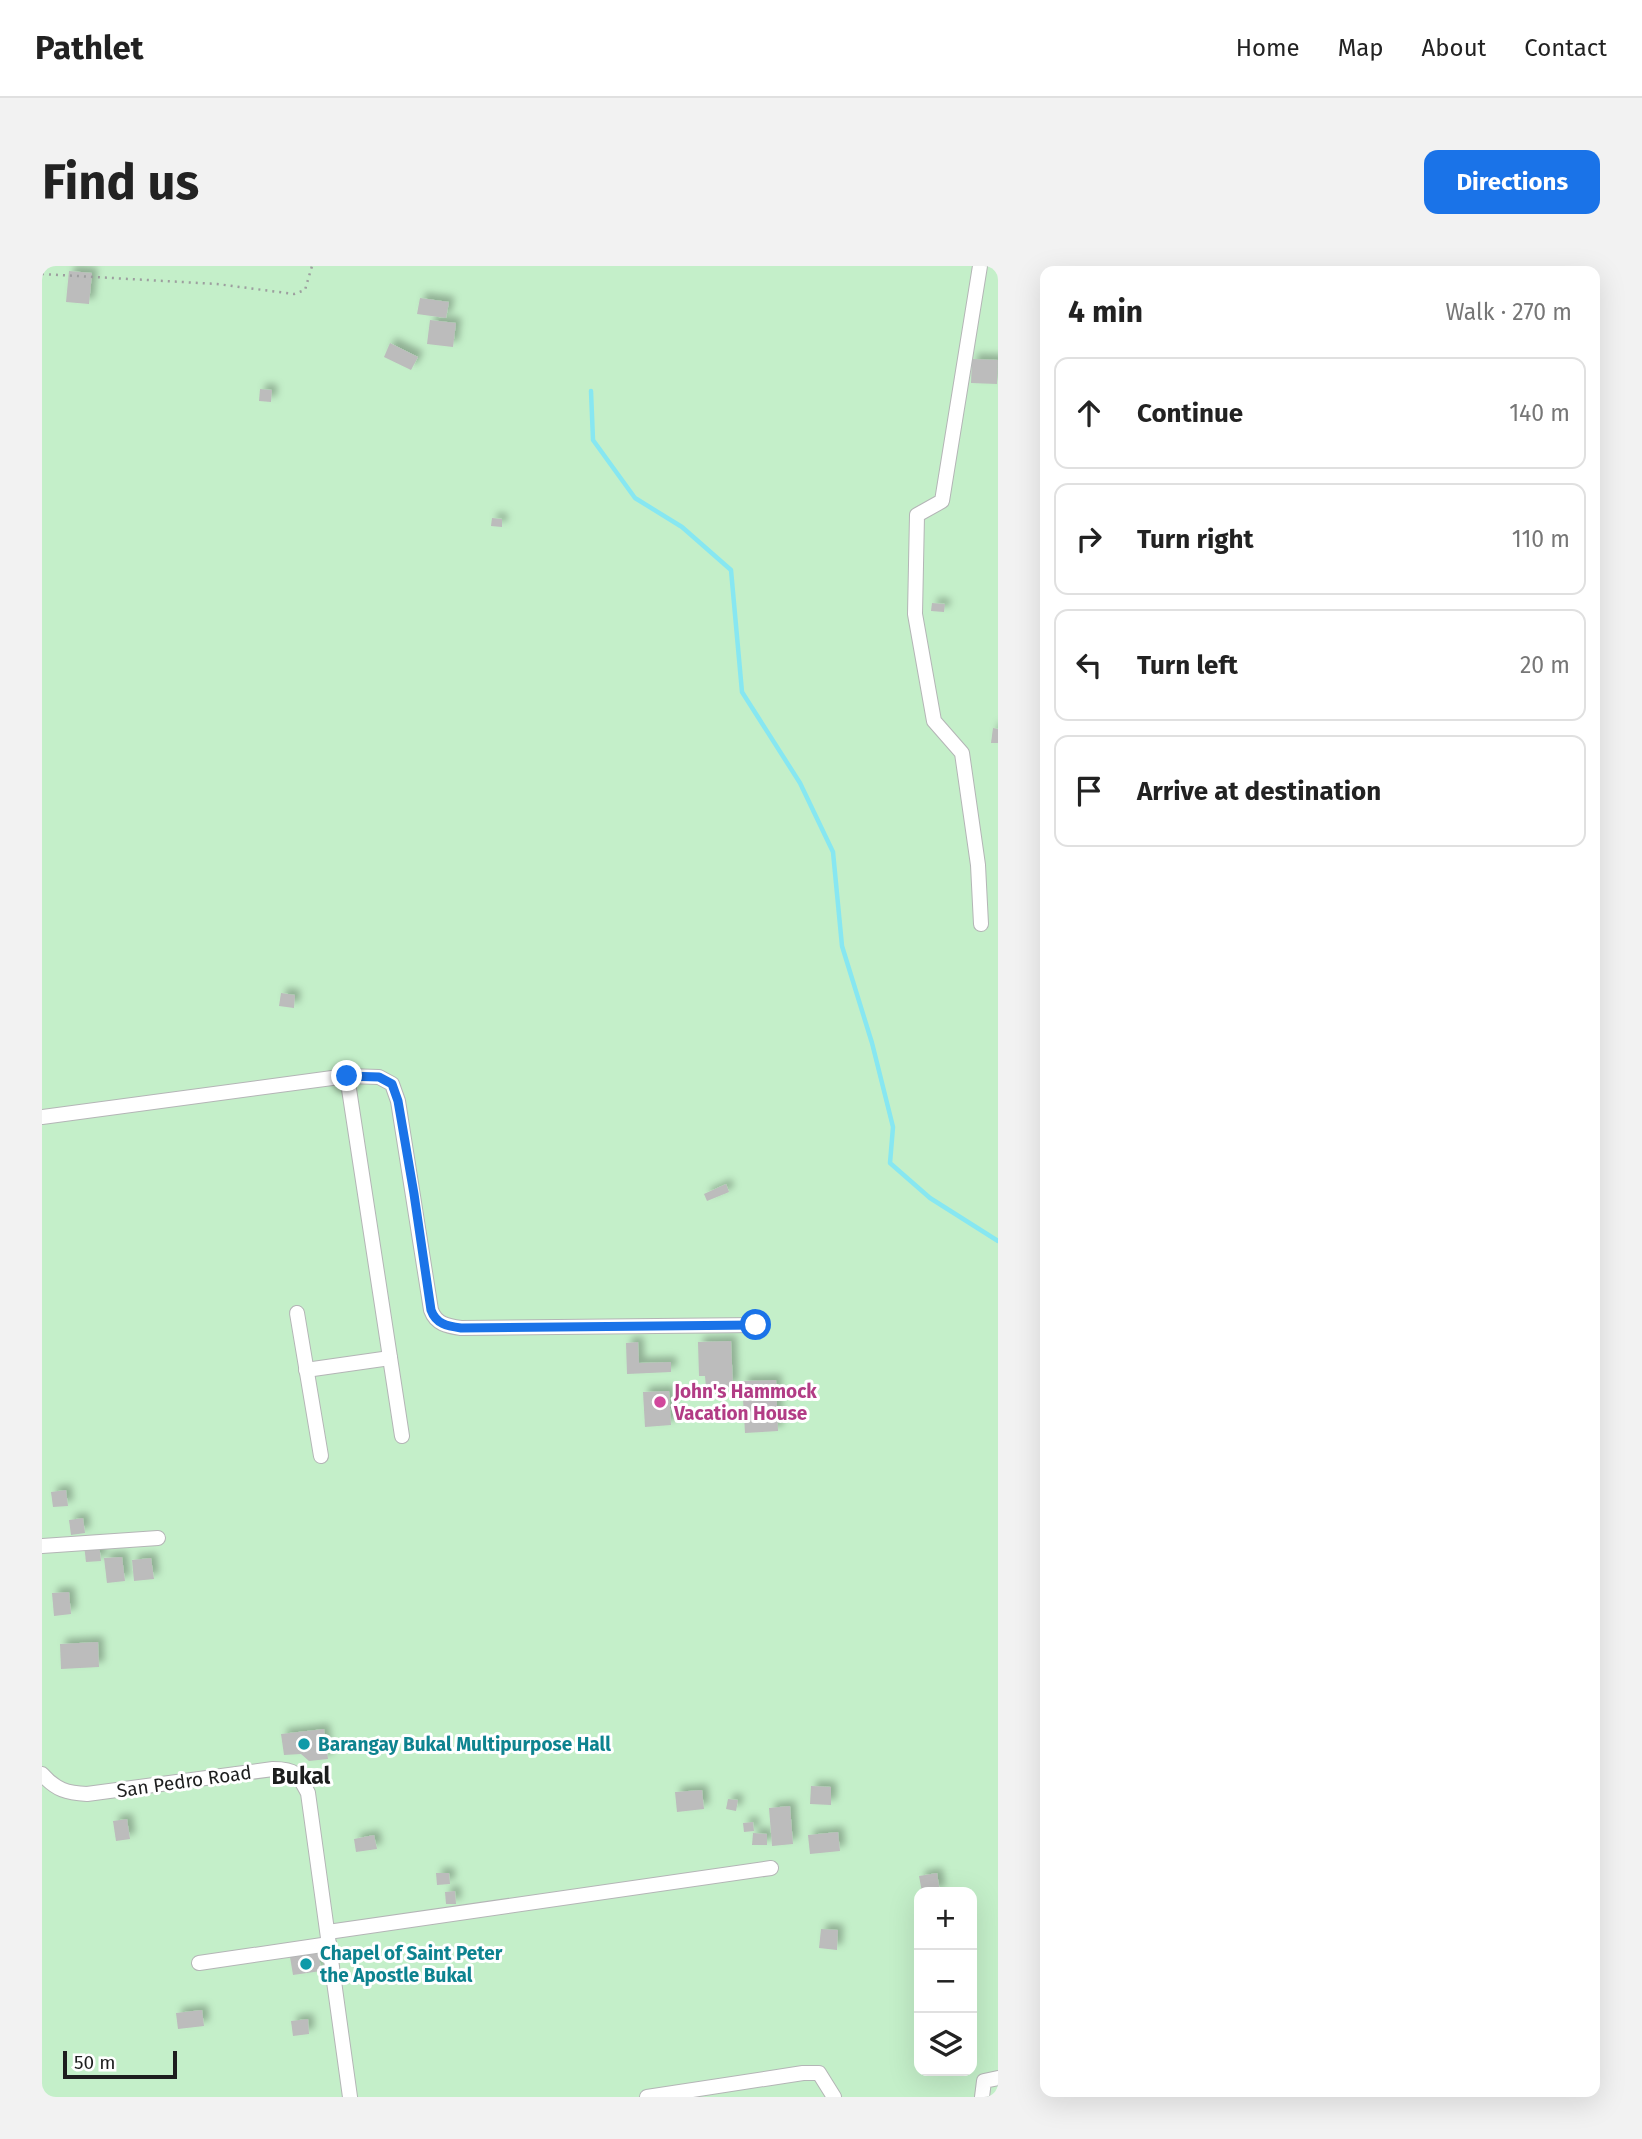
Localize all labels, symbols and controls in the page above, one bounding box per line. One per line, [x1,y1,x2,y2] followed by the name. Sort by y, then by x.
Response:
[35,28,144,68] text: Pathlet
[1236,34,1300,62] text: Home
[1338,34,1384,62] text: Map
[1422,34,1486,62] text: About
[1524,34,1607,62] text: Contact
[1424,150,1600,214] button: Directions
[42,153,199,212] text: Find us
[1068,294,1143,330] text: 4 min
[1445,298,1572,326] text: Walk · 270 m
[1070,394,1108,432] icon: ahead
[1137,398,1243,429] text: Continue
[1509,399,1570,427] text: 140 m
[1070,520,1108,558] icon: right
[1137,524,1254,555] text: Turn right
[1512,525,1570,553] text: 110 m
[1070,646,1108,684] icon: left
[1137,650,1238,681] text: Turn left
[1520,651,1570,679] text: 20 m
[1070,772,1108,810] icon: arrive
[1137,776,1381,807] text: Arrive at destination
[331,1060,362,1091] route end
[740,1309,771,1340] route start
[673,1380,817,1425] place label: John's Hammock Vacation House
[652,1394,668,1410] marker: John's Hammock Vacation House
[318,1733,611,1756] place label: Barangay Bukal Multipurpose Hall
[296,1736,312,1752] marker: Barangay Bukal Multipurpose Hall
[115,1761,253,1802] street label: San Pedro Road
[272,1762,331,1790] district label: Bukal
[914,1887,977,2076] map controls
[914,1887,977,1950] button: +
[320,1942,503,1987] place label: Chapel of Saint Peter the Apostle Bukal
[914,1950,977,2013] button: −
[298,1956,314,1972] marker: Chapel of Saint Peter the Apostle Bukal
[914,2013,977,2076] button: layers
[63,2048,177,2080] scale bar
[74,2051,115,2074] text: 50 m

